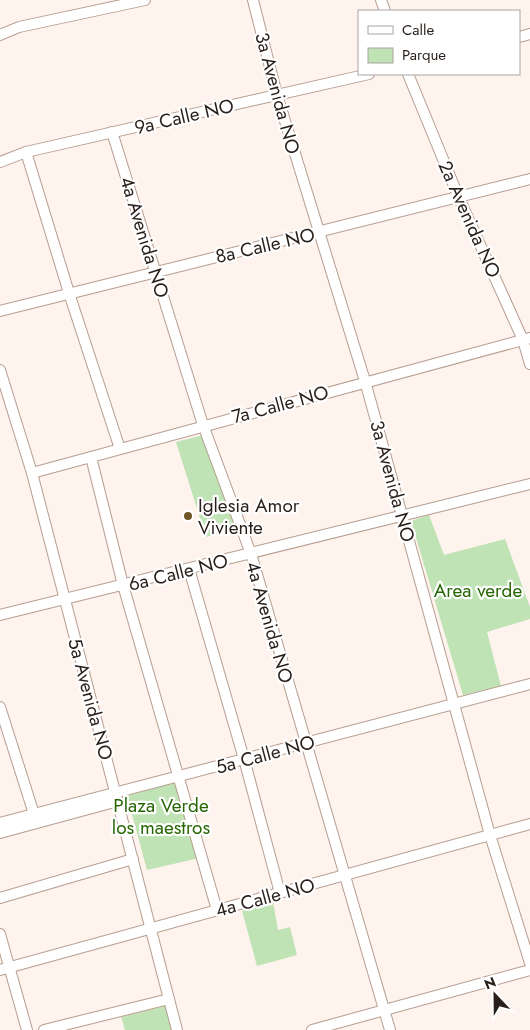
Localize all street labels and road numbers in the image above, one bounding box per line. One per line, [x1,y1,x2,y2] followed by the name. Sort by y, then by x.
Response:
[248,29,307,157] street label: 3a Avenida NO
[132,92,237,141] street label: 9a Calle NO
[432,156,507,282] street label: 2a Avenida NO
[113,173,176,301] street label: 4a Avenida NO
[213,221,318,270] street label: 8a Calle NO
[229,379,331,430] street label: 7a Calle NO
[363,417,422,545] street label: 3a Avenida NO
[125,547,231,598] street label: 6a Calle NO
[239,558,300,686] street label: 4a Avenida NO
[61,635,120,763] street label: 5a Avenida NO
[213,728,318,781] street label: 5a Calle NO
[212,871,318,924] street label: 4a Calle NO

